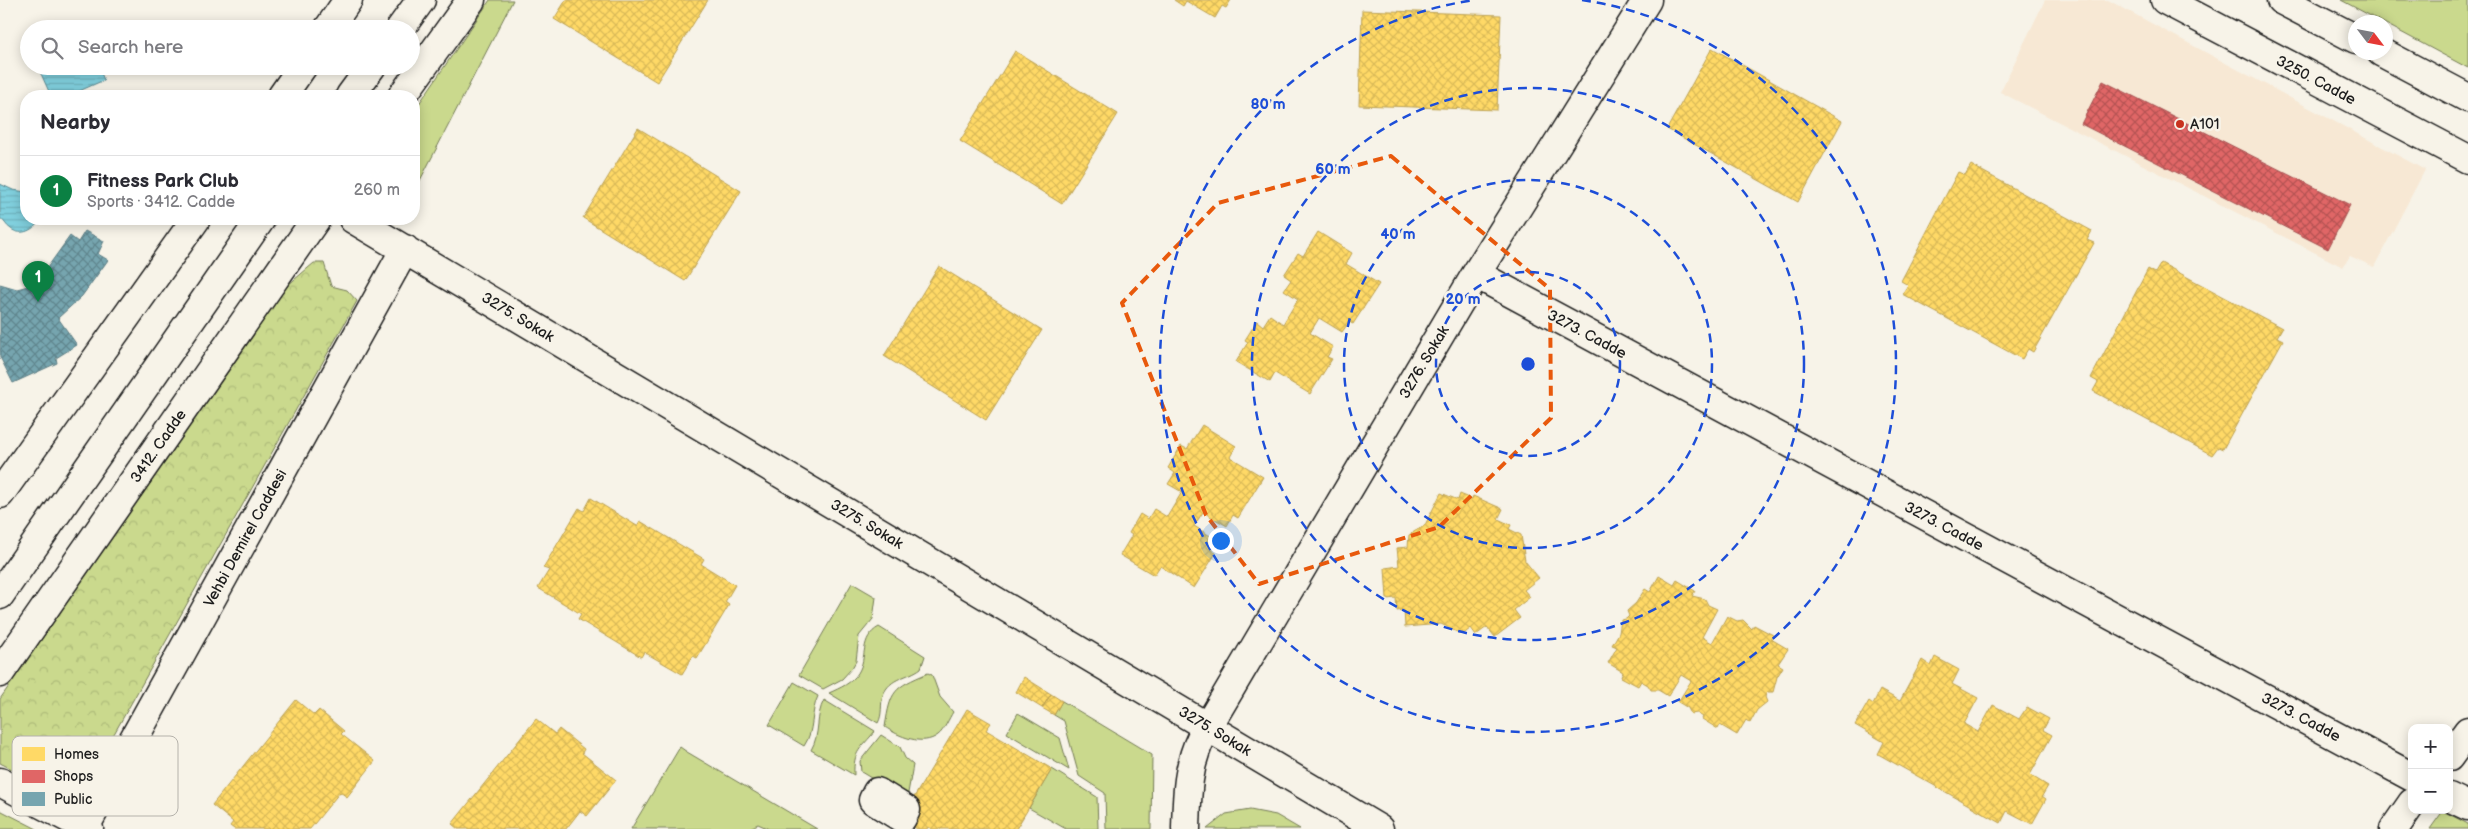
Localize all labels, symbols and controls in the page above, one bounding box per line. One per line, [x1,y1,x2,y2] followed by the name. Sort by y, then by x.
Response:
[2348,15,2393,60] north arrow
[20,20,420,75] search box
[38,34,66,62] icon: search
[78,36,183,59] text: Search here
[2273,51,2359,109] street label: 3250. Cadde
[1250,95,1286,114] text: 80 m
[40,110,110,135] text: Nearby
[2190,115,2220,134] place label: A101
[2174,118,2186,130] marker: A101
[1315,160,1351,179] text: 60 m
[87,170,239,193] text: Fitness Park Club
[53,181,59,200] text: 1
[354,181,400,200] text: 260 m
[87,193,235,212] text: Sports · 3412. Cadde
[1380,225,1416,244] text: 40 m
[22,261,54,302] pin: 1
[478,288,558,347] street label: 3275. Sokak
[1446,290,1481,309] text: 20 m
[1544,306,1630,363] street label: 3273. Cadde
[1395,322,1454,402] street label: 3276. Sokak
[1519,355,1537,373] centre of rings
[126,406,191,487] street label: 3412. Cadde
[200,466,291,610] street label: Vehbi Demirel Caddesi
[827,495,907,554] street label: 3275. Sokak
[1901,498,1987,555] street label: 3273. Cadde
[1208,528,1234,554] your location
[2258,689,2344,746] street label: 3273. Cadde
[1175,702,1255,761] street label: 3275. Sokak
[2408,724,2453,814] map controls
[2408,724,2453,769] button: +
[12,736,178,816] legend
[54,746,99,763] text: Homes
[54,768,93,785] text: Shops
[2408,769,2453,814] button: −
[54,791,92,808] text: Public

